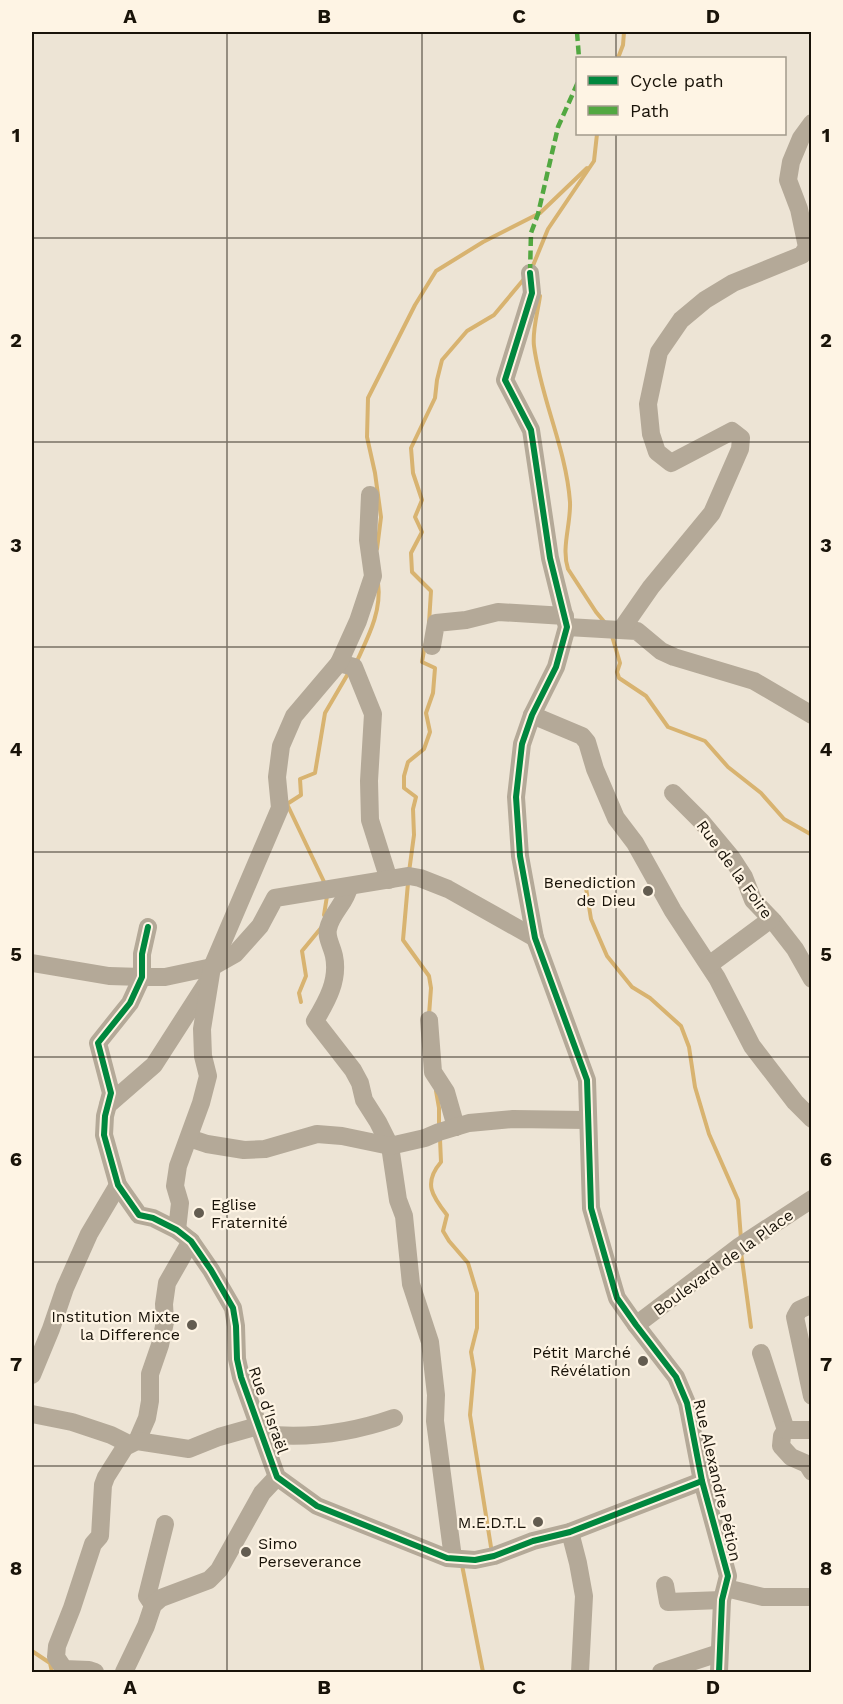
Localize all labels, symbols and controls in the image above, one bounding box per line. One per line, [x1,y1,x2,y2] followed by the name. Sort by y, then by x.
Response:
[123,4,137,28] text: A
[317,4,331,28] text: B
[512,4,526,28] text: C
[706,4,720,28] text: D
[576,57,786,135] legend
[630,70,724,91] text: Cycle path
[630,100,670,121] text: Path
[12,123,20,147] text: 1
[822,123,830,147] text: 1
[10,328,22,352] text: 2
[820,328,832,352] text: 2
[10,533,22,557] text: 3
[820,533,832,557] text: 3
[10,737,23,761] text: 4
[820,737,833,761] text: 4
[693,816,777,922] street label: Rue de la Foire
[543,873,636,910] place label: Benediction de Dieu
[641,884,655,898] marker: Benediction de Dieu
[10,942,22,966] text: 5
[820,942,832,966] text: 5
[10,1147,22,1171] text: 6
[820,1147,832,1171] text: 6
[211,1195,288,1232] place label: Eglise Fraternité
[650,1205,797,1320] street label: Boulevard de la Place
[192,1206,206,1220] marker: Eglise Fraternité
[51,1307,180,1344] place label: Institution Mixte la Difference
[185,1318,199,1332] marker: Institution Mixte la Difference
[532,1343,631,1380] place label: Pétit Marché Révélation
[10,1352,22,1376] text: 7
[820,1352,832,1376] text: 7
[636,1354,650,1368] marker: Pétit Marché Révélation
[245,1364,292,1457] street label: Rue d'Israël
[690,1397,745,1563] street label: Rue Alexandre Pétion
[458,1513,526,1532] place label: M.E.D.T.L
[531,1515,545,1529] marker: M.E.D.T.L
[258,1534,362,1571] place label: Simo Perseverance
[239,1545,253,1559] marker: Simo Perseverance
[10,1556,22,1580] text: 8
[820,1556,832,1580] text: 8
[123,1675,137,1699] text: A
[317,1675,331,1699] text: B
[512,1675,526,1699] text: C
[706,1675,720,1699] text: D

